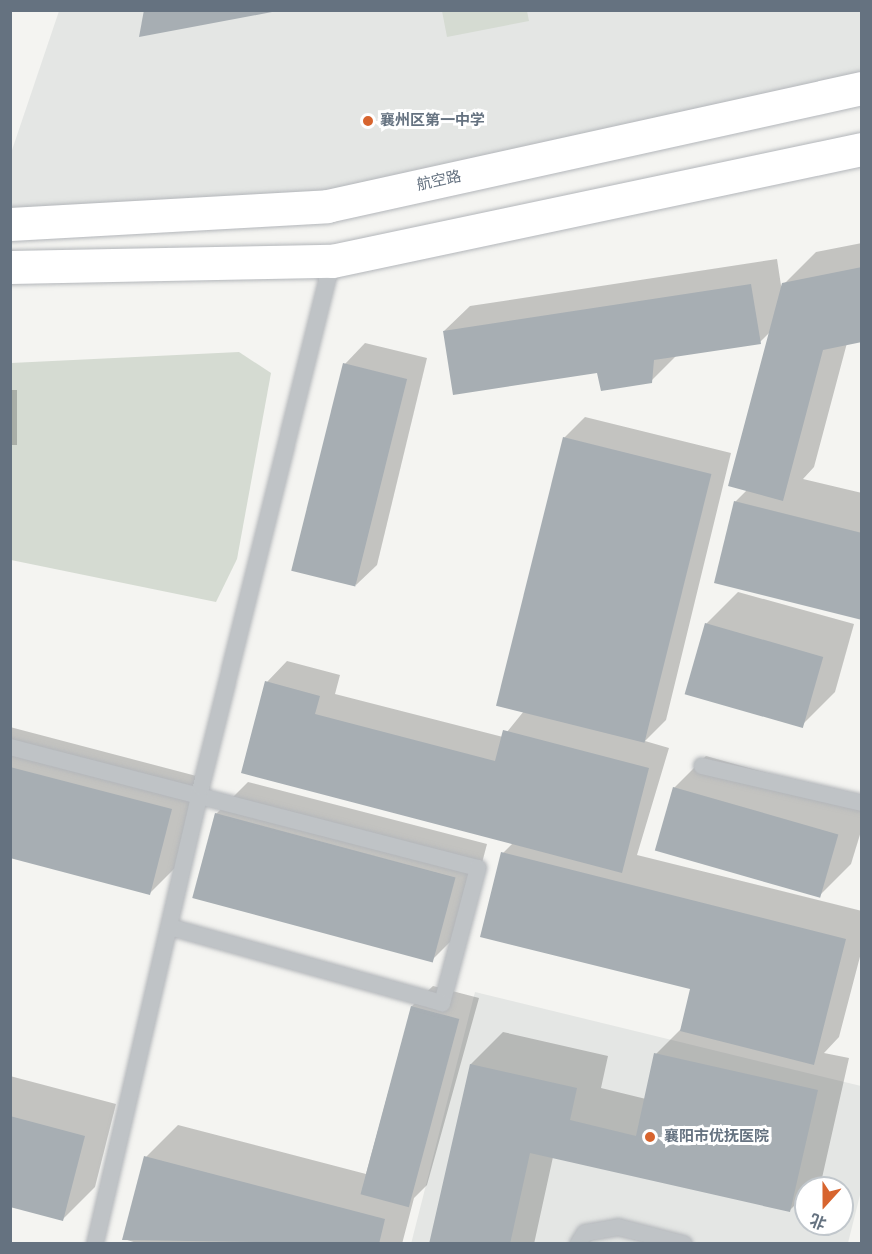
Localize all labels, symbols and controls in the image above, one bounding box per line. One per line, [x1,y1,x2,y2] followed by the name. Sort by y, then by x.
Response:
[380,112,485,130] place label: 襄州区第一中学
[361,114,375,128] marker: 襄州区第一中学
[415,168,463,194] street label: 航空路
[641,1128,659,1146] marker: 襄阳市优抚医院
[664,1128,769,1146] place label: 襄阳市优抚医院
[794,1176,854,1236] north arrow
[807,1210,829,1233] text: 北

